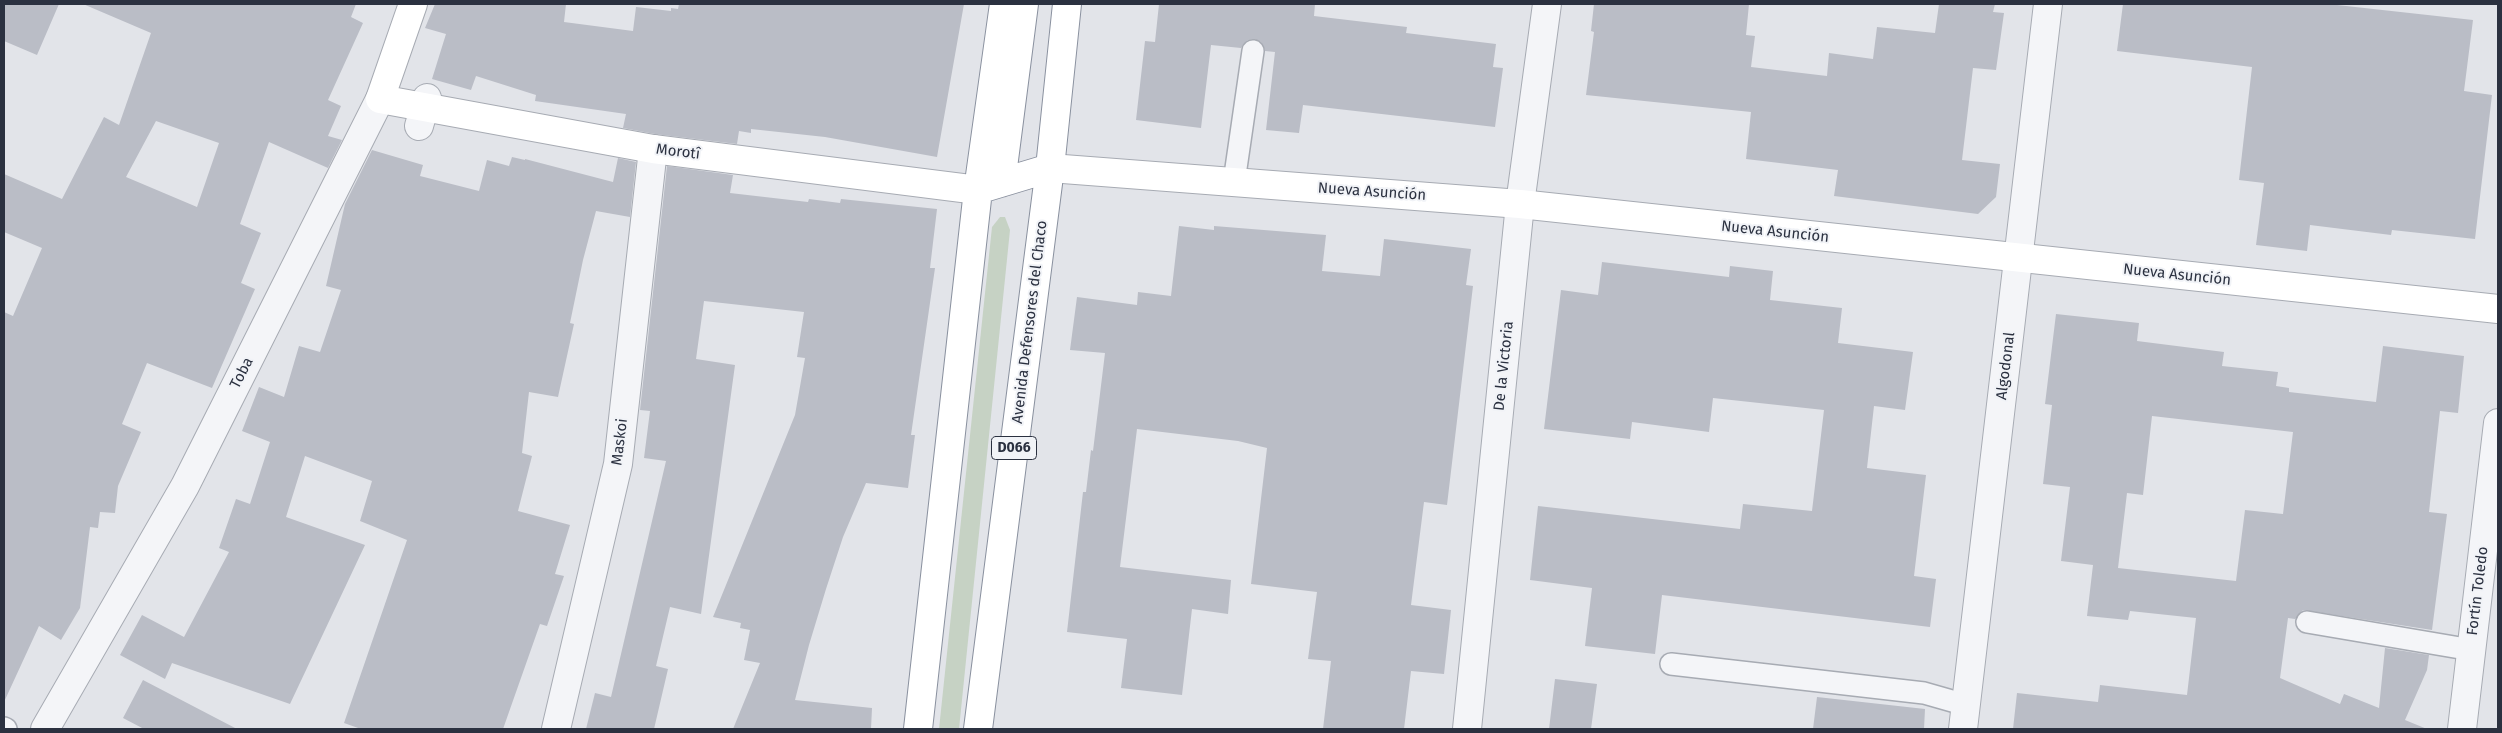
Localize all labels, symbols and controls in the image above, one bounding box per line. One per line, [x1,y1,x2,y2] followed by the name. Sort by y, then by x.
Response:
[655,140,701,164] street label: Morotî
[1317,179,1427,205] street label: Nueva Asunción
[1720,217,1830,247] street label: Nueva Asunción
[1009,219,1051,425] street label: Avenida Defensores del Chaco
[2122,260,2232,290] street label: Nueva Asunción
[1490,320,1518,412] street label: De la Victoria
[1993,331,2019,401] street label: Algodonal
[227,354,257,392] street label: Toba
[608,417,632,467] street label: Maskoi
[992,436,1036,459] road number: D066
[2464,545,2492,637] street label: Fortín Toledo

